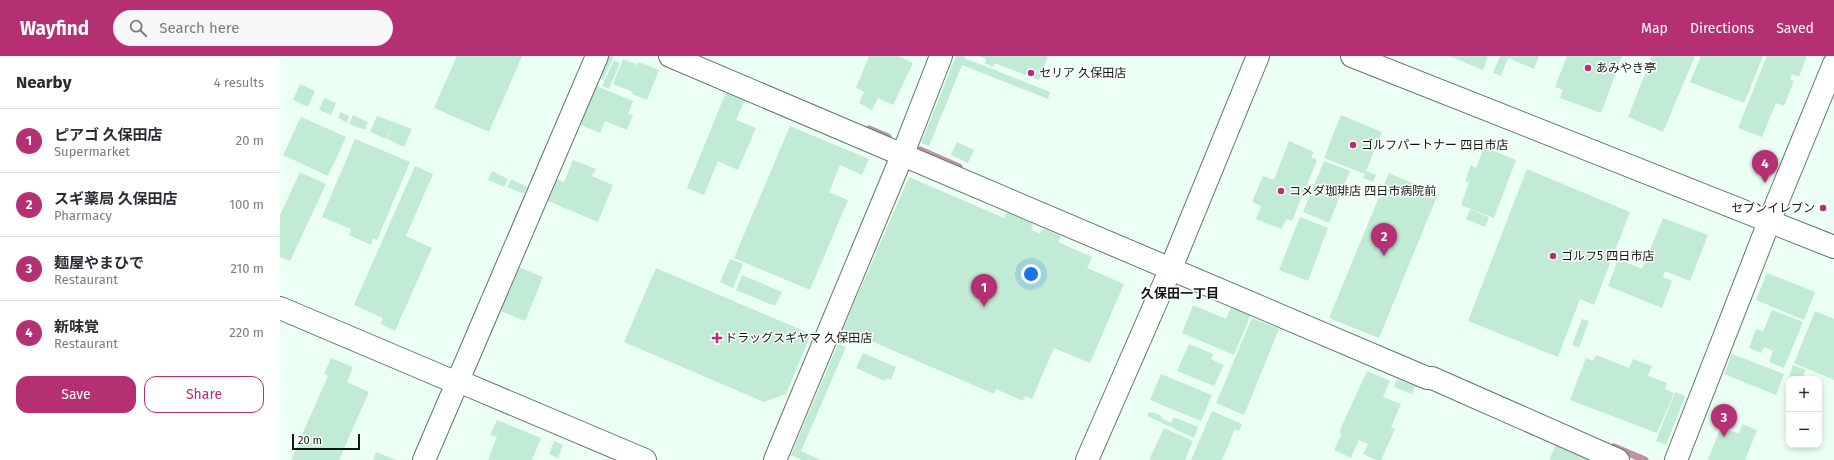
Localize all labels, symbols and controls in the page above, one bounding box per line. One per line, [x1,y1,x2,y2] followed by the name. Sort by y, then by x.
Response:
[113,10,393,46] search box
[20,17,89,40] text: Wayfind
[127,17,149,39] icon: search
[159,19,239,37] text: Search here
[1641,20,1668,37] text: Map
[1690,20,1754,37] text: Directions
[1776,20,1814,37] text: Saved
[1596,61,1656,75] place label: あみやき亭
[1583,63,1593,73] marker: あみやき亭
[1039,66,1126,80] place label: セリア 久保田店
[1026,68,1036,78] marker: セリア 久保田店
[16,72,71,93] text: Nearby
[214,75,264,90] text: 4 results
[54,126,163,144] text: ピアゴ 久保田店
[26,133,32,148] text: 1
[236,133,264,148] text: 20 m
[1361,138,1508,152] place label: ゴルフパートナー 四日市店
[1348,140,1358,150] marker: ゴルフパートナー 四日市店
[54,144,130,159] text: Supermarket
[1752,150,1778,183] pin: 4
[1289,184,1436,198] place label: コメダ珈琲店 四日市病院前
[1276,186,1286,196] marker: コメダ珈琲店 四日市病院前
[54,190,178,208] text: スギ薬局 久保田店
[26,197,32,212] text: 2
[229,197,264,212] text: 100 m
[1731,201,1815,215] place label: セブンイレブン
[1818,203,1828,213] marker: セブンイレブン
[54,208,112,223] text: Pharmacy
[1371,223,1397,256] pin: 2
[1561,249,1654,263] place label: ゴルフ5 四日市店
[1548,251,1558,261] marker: ゴルフ5 四日市店
[54,254,144,272] text: 麺屋やまひで
[26,261,32,276] text: 3
[230,261,264,276] text: 210 m
[1021,264,1041,284] your location
[54,272,118,287] text: Restaurant
[971,274,997,307] pin: 1
[1141,286,1219,301] district label: 久保田一丁目
[54,318,99,336] text: 新味覚
[25,325,33,340] text: 4
[229,325,264,340] text: 220 m
[725,331,872,345] place label: ドラッグスギヤマ 久保田店
[712,333,722,343] marker: ドラッグスギヤマ 久保田店
[54,336,118,351] text: Restaurant
[16,376,136,413] button: Save
[144,376,264,413] button: Share
[1786,376,1822,448] map controls
[1786,376,1822,412] button: +
[1711,404,1737,437] pin: 3
[1786,412,1822,448] button: −
[292,432,360,451] scale bar
[298,434,322,447] text: 20 m

